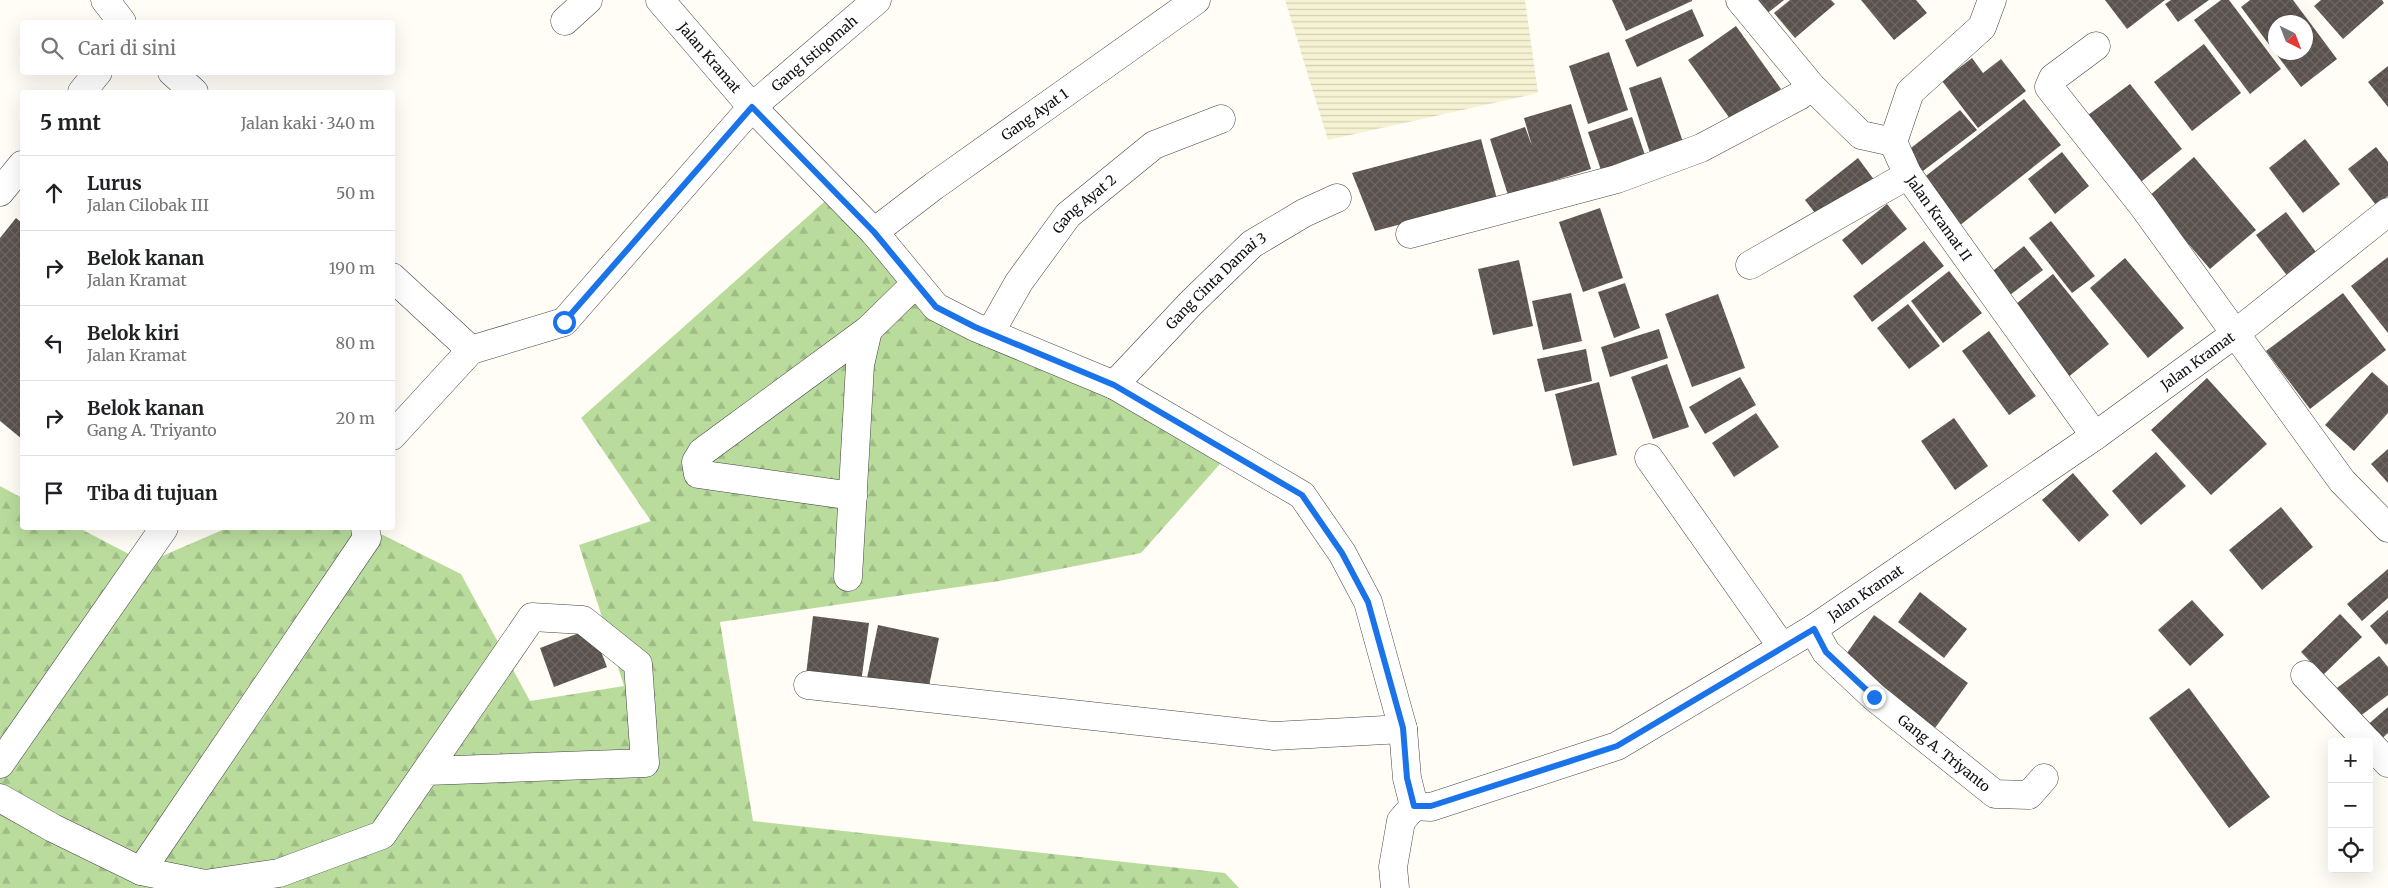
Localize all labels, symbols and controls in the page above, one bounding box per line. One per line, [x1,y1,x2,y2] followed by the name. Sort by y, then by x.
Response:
[768,12,861,95] street label: Gang Istiqomah
[2268,15,2313,60] north arrow
[674,18,745,97] street label: Jalan Kramat
[20,20,395,75] search box
[38,34,66,62] icon: search
[78,36,176,60] text: Cari di sini
[998,85,1072,145] street label: Gang Ayat 1
[40,109,101,136] text: 5 mnt
[241,113,375,133] text: Jalan kaki · 340 m
[87,171,142,195] text: Lurus
[1049,171,1120,237] street label: Gang Ayat 2
[1902,171,1976,265] street label: Jalan Kramat II
[40,179,68,207] icon: ahead
[336,183,375,203] text: 50 m
[87,195,209,215] text: Jalan Cilobak III
[1162,229,1270,333] street label: Gang Cinta Damai 3
[87,246,204,270] text: Belok kanan
[40,254,68,282] icon: right
[329,258,375,278] text: 190 m
[87,270,187,290] text: Jalan Kramat
[553,311,576,334] route start
[87,321,179,345] text: Belok kiri
[2156,328,2239,395] street label: Jalan Kramat
[40,329,68,357] icon: left
[336,333,375,353] text: 80 m
[87,345,187,365] text: Jalan Kramat
[87,396,204,420] text: Belok kanan
[40,404,68,432] icon: right
[336,408,375,428] text: 20 m
[87,420,217,440] text: Gang A. Triyanto
[40,479,68,507] icon: arrive
[87,481,218,505] text: Tiba di tujuan
[1824,561,1907,626] street label: Jalan Kramat
[1863,686,1886,709] route end
[1894,711,1994,796] street label: Gang A. Triyanto
[2328,738,2373,873] map controls
[2328,738,2373,783] button: +
[2328,783,2373,828] button: −
[2328,828,2373,873] button: locate

